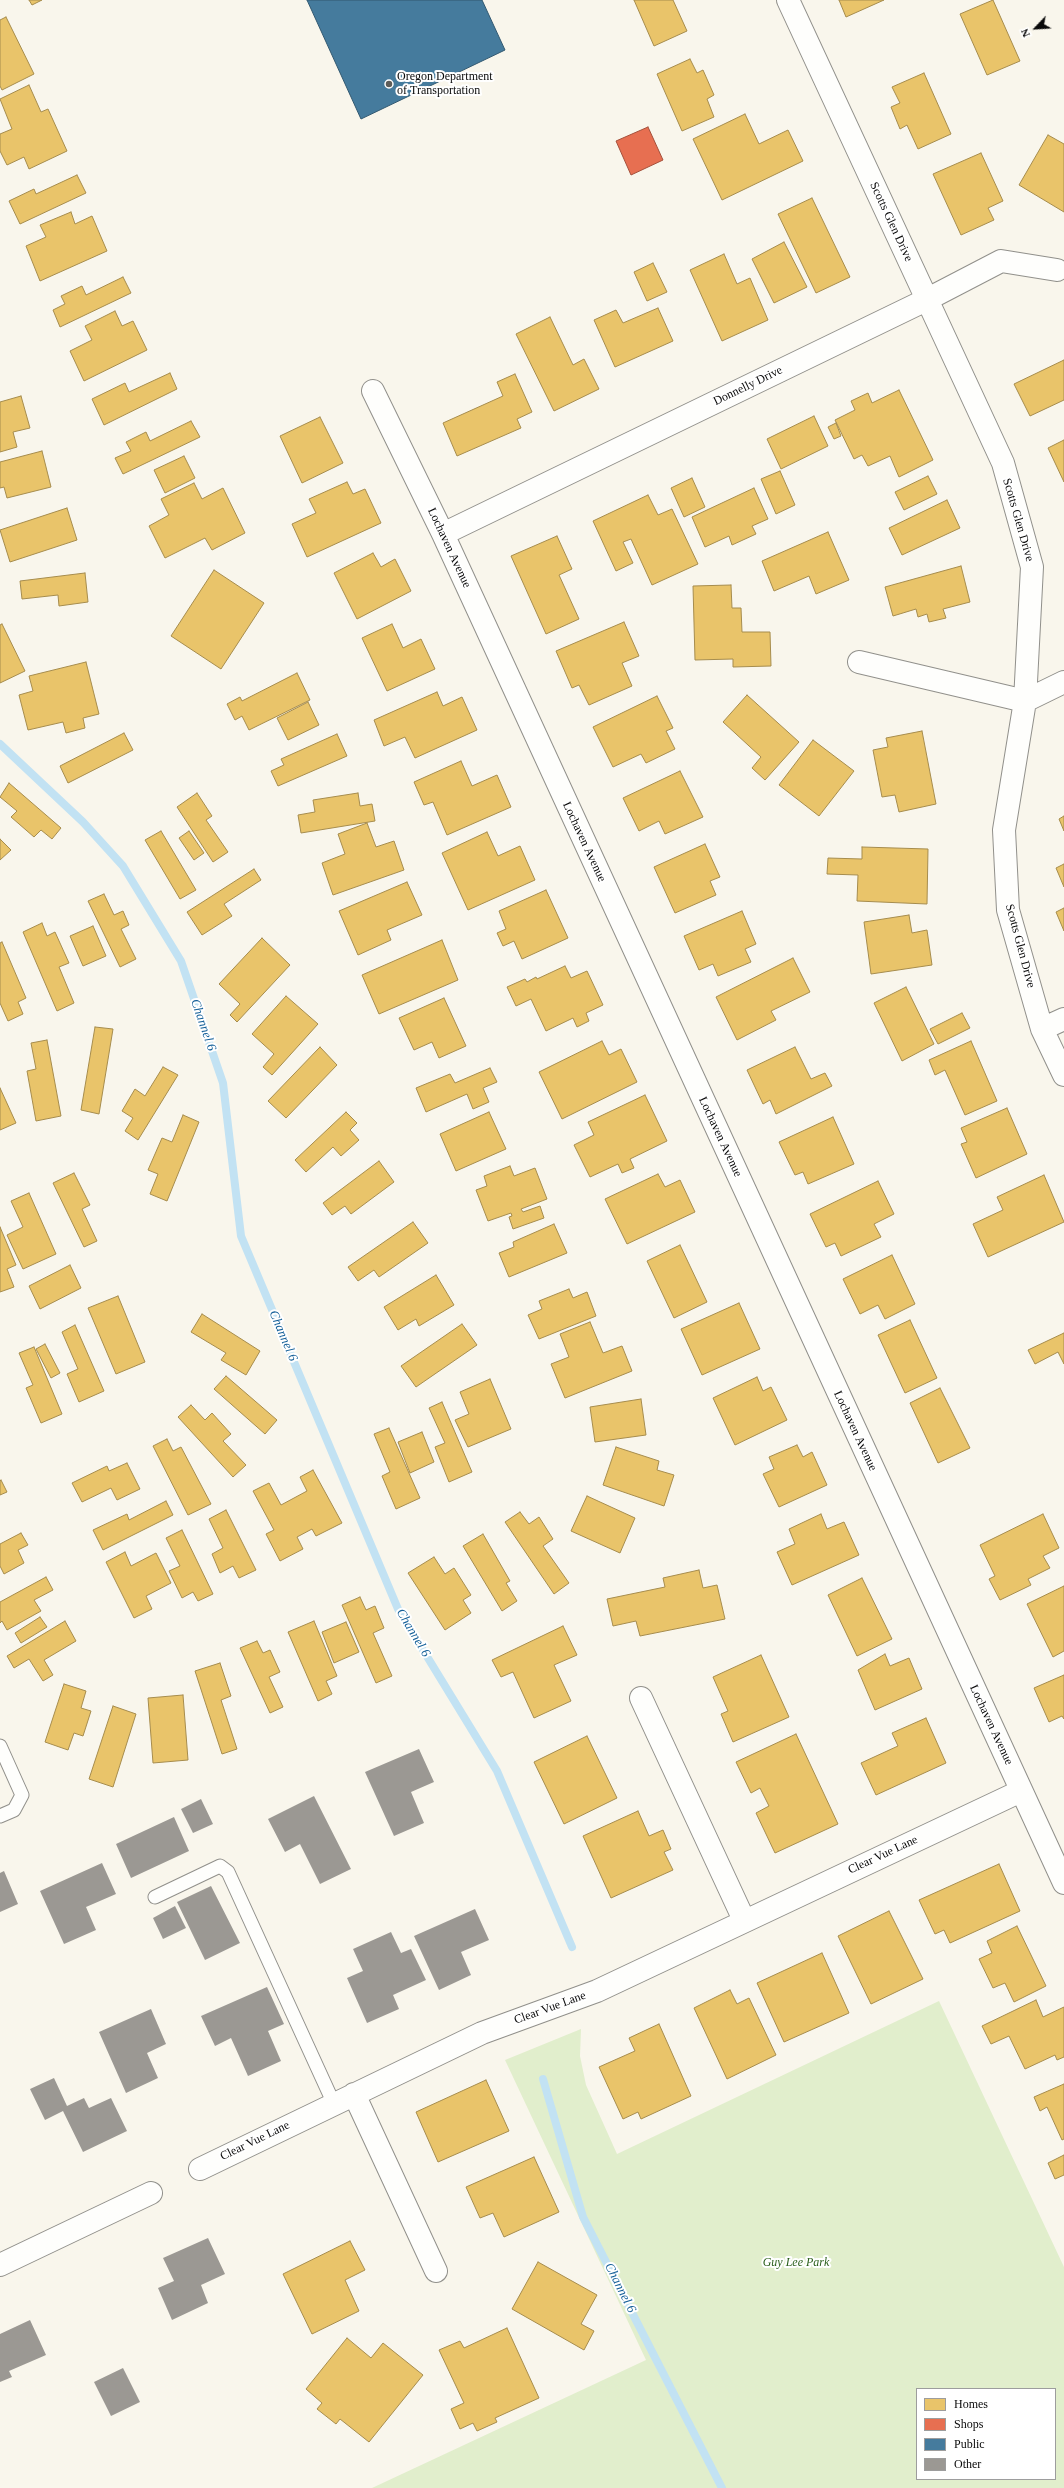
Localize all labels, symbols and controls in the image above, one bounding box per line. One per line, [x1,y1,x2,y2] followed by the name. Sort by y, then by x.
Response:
[1016,8,1056,48] north arrow
[1018,27,1032,39] text: N
[397,70,493,98] place label: Oregon Department of Transportation
[384,79,394,89] marker: Oregon Department of Transportation
[866,180,916,264] street label: Scotts Glen Drive
[711,363,785,409] street label: Donnelly Drive
[999,477,1037,563] street label: Scotts Glen Drive
[424,506,474,590] street label: Lochaven Avenue
[559,800,609,884] street label: Lochaven Avenue
[1002,903,1038,989] street label: Scotts Glen Drive
[187,997,219,1053] water label: Channel 6
[695,1095,745,1179] street label: Lochaven Avenue
[265,1308,301,1364] water label: Channel 6
[830,1389,880,1473] street label: Lochaven Avenue
[392,1606,434,1660] water label: Channel 6
[966,1683,1016,1767] street label: Lochaven Avenue
[846,1833,920,1877] street label: Clear Vue Lane
[512,1988,588,2028] street label: Clear Vue Lane
[218,2118,292,2164] street label: Clear Vue Lane
[763,2256,829,2270] park label: Guy Lee Park
[601,2260,639,2316] water label: Channel 6
[916,2388,1056,2480] legend
[954,2397,988,2411] text: Homes
[954,2417,983,2431] text: Shops
[954,2437,985,2451] text: Public
[954,2457,981,2471] text: Other

